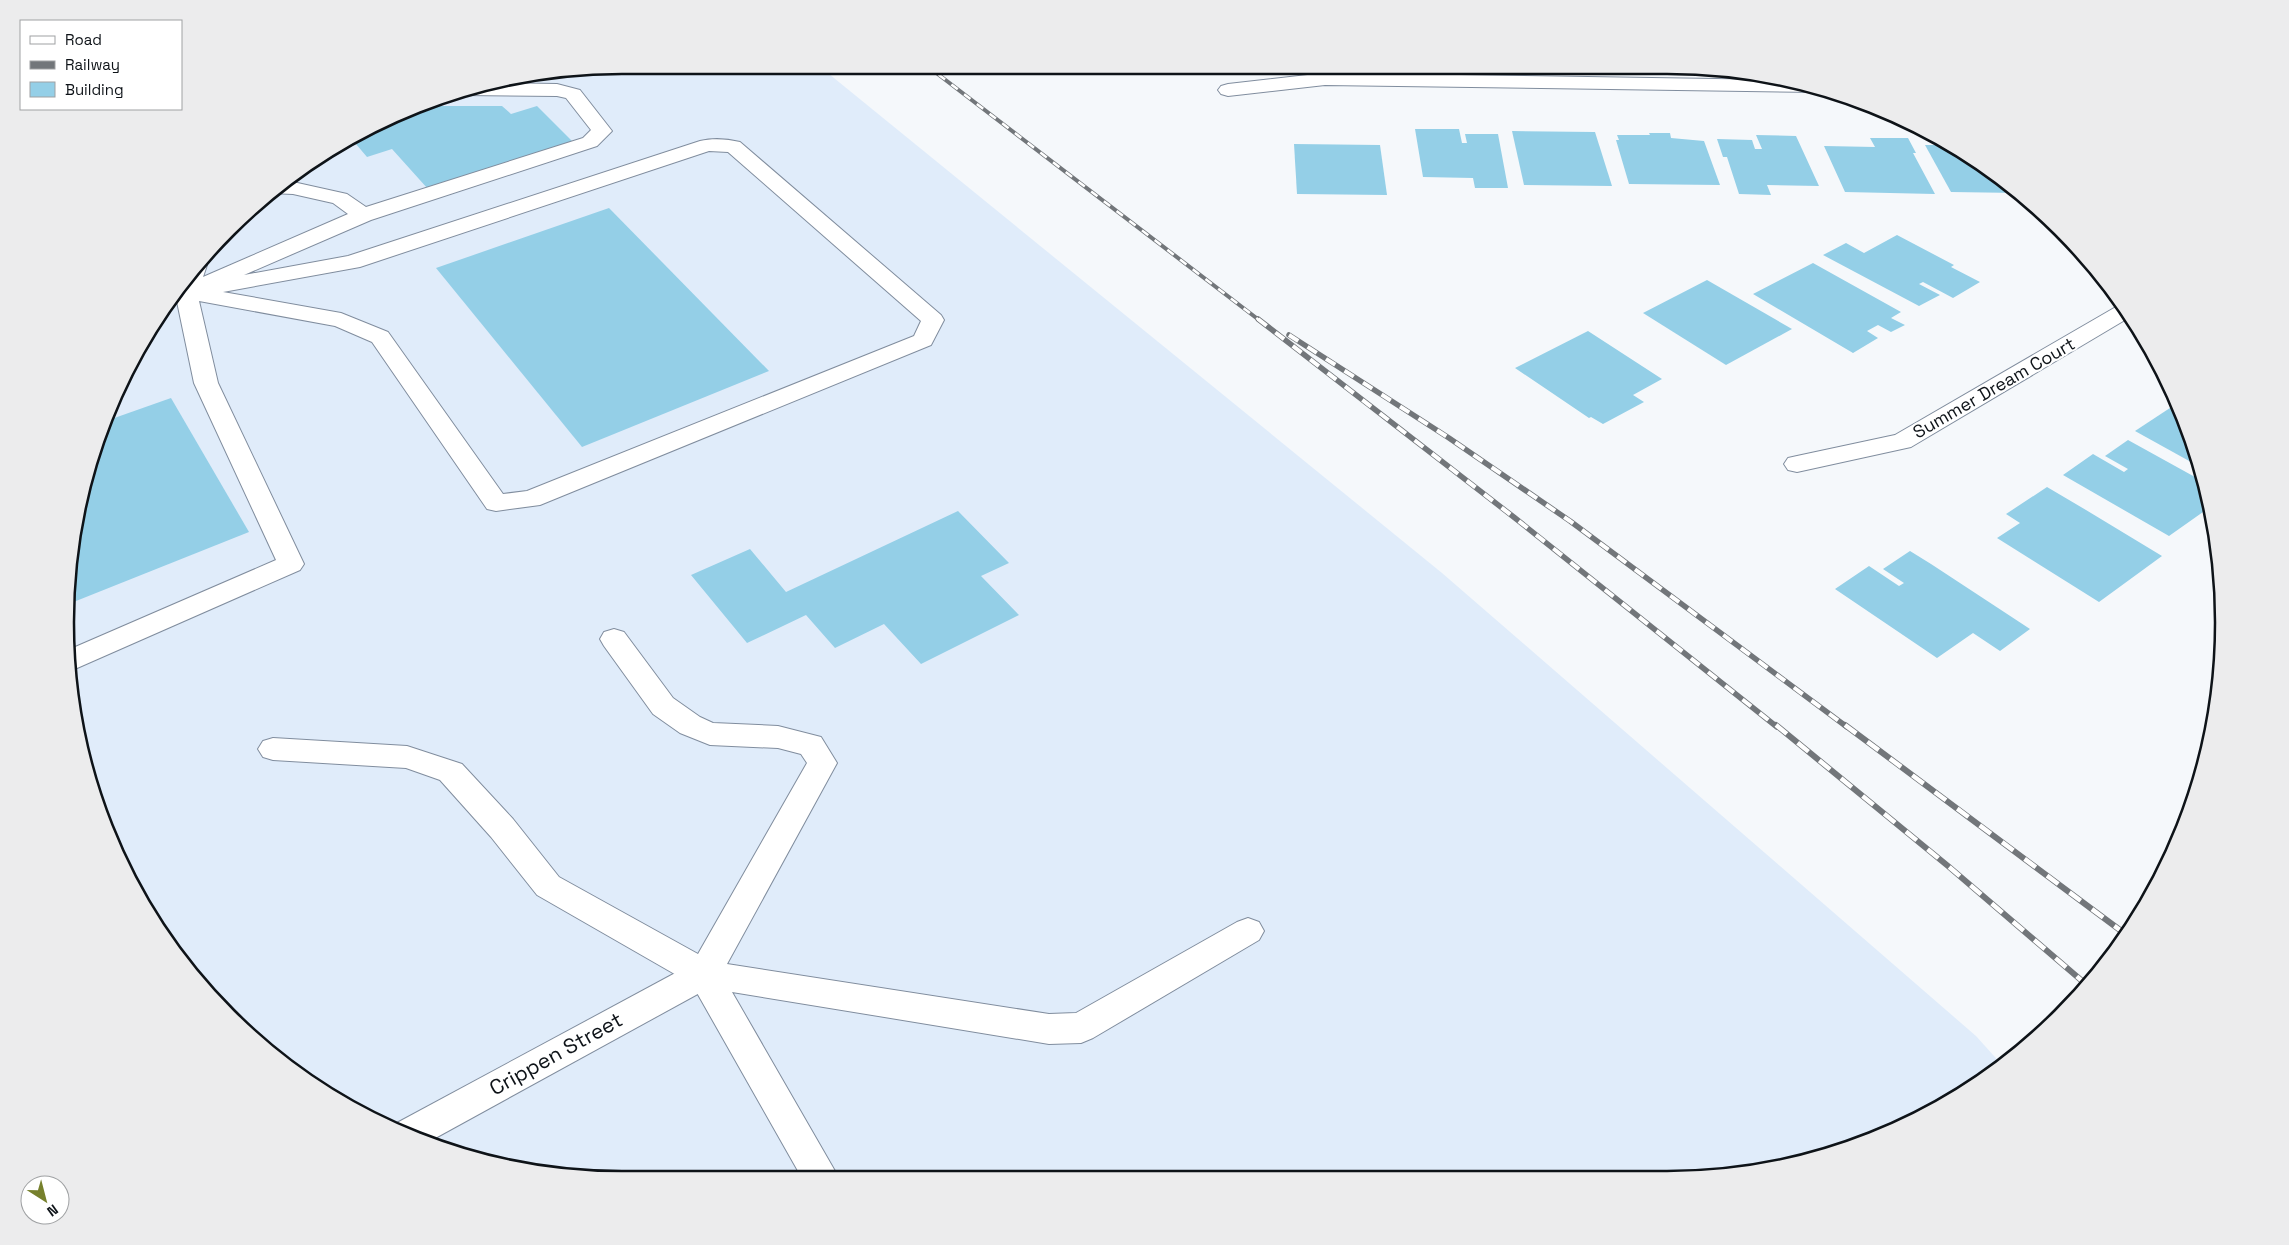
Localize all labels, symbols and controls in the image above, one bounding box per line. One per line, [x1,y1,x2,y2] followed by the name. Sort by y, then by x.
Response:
[20,20,182,110] legend
[65,30,102,49] text: Road
[65,55,120,74] text: Railway
[65,80,124,99] text: Building
[1909,332,2079,443] street label: Summer Dream Court
[484,1006,627,1101] street label: Crippen Street
[20,1175,70,1225] north arrow
[44,1200,62,1221] text: N

